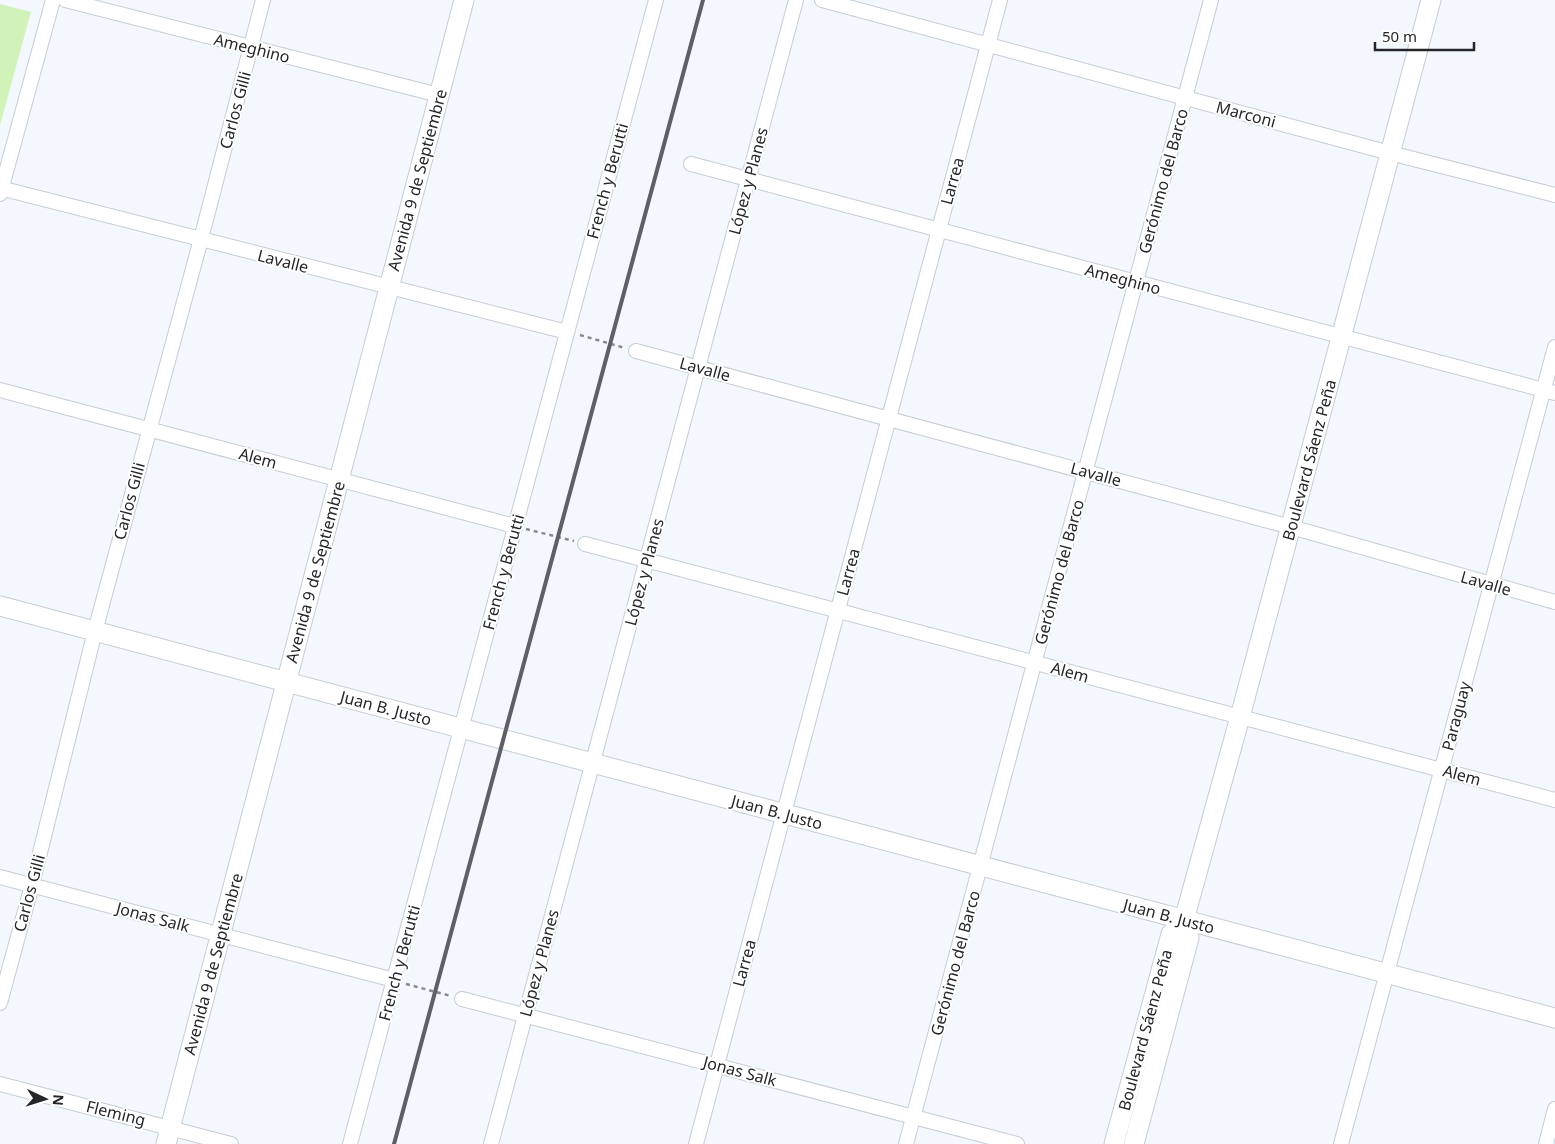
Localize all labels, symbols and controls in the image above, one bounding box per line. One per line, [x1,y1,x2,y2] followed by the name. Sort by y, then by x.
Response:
[1375,20,1474,52] scale bar
[1382,26,1417,46] text: 50 m
[212,28,292,68] street label: Ameghino
[214,69,256,151] street label: Carlos Gilli
[382,87,452,273] street label: Avenida 9 de Septiembre
[1214,95,1278,133] street label: Marconi
[1133,106,1193,256] street label: Gerónimo del Barco
[581,121,633,241] street label: French y Berutti
[723,125,773,237] street label: López y Planes
[935,155,969,207] street label: Larrea
[255,244,311,278] street label: Lavalle
[1083,258,1163,300] street label: Ameghino
[677,352,733,386] street label: Lavalle
[1277,377,1341,543] street label: Boulevard Sáenz Peña
[237,442,279,474] street label: Alem
[1068,457,1124,491] street label: Lavalle
[108,460,150,542] street label: Carlos Gilli
[280,479,350,665] street label: Avenida 9 de Septiembre
[1029,497,1089,647] street label: Gerónimo del Barco
[477,512,529,632] street label: French y Berutti
[619,516,669,628] street label: López y Planes
[831,546,865,598] street label: Larrea
[1458,565,1514,601] street label: Lavalle
[1049,656,1091,688] street label: Alem
[1436,678,1476,753] street label: Paraguay
[336,685,434,731] street label: Juan B. Justo
[1441,759,1483,791] street label: Alem
[727,789,825,835] street label: Juan B. Justo
[8,852,50,934] street label: Carlos Gilli
[178,871,248,1057] street label: Avenida 9 de Septiembre
[925,888,985,1038] street label: Gerónimo del Barco
[1119,893,1217,939] street label: Juan B. Justo
[112,896,193,937] street label: Jonas Salk
[373,903,425,1023] street label: French y Berutti
[514,907,564,1019] street label: López y Planes
[727,937,761,989] street label: Larrea
[1113,947,1177,1113] street label: Boulevard Sáenz Peña
[699,1050,780,1091] street label: Jonas Salk
[20,1074,70,1124] north arrow
[49,1094,68,1106] text: N
[84,1095,148,1131] street label: Fleming

